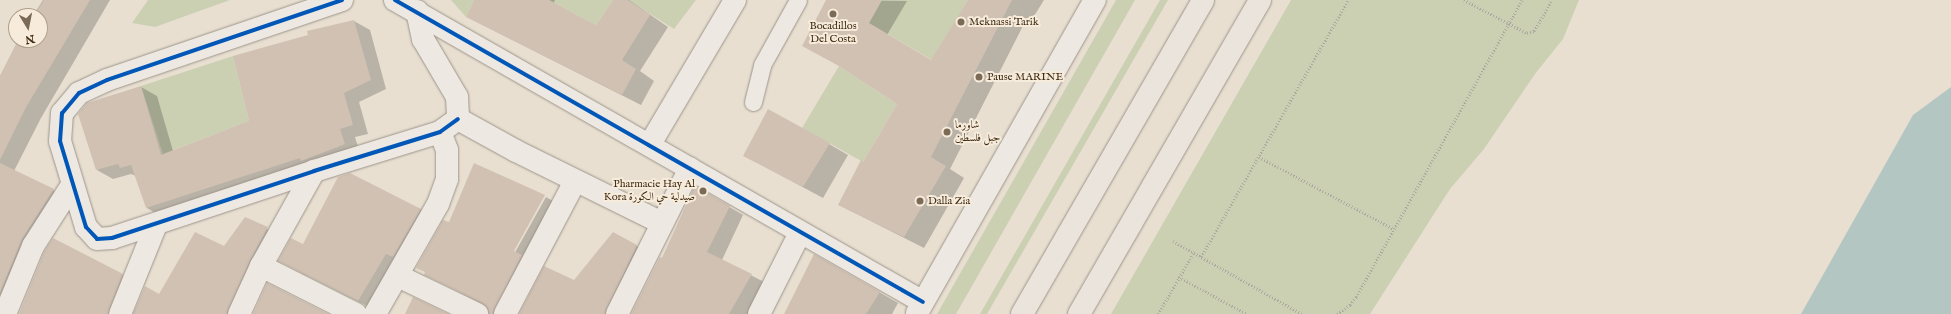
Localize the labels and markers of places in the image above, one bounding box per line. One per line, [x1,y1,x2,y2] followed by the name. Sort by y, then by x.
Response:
[828,9,838,19] marker: Bocadillos Del Costa
[969,15,1039,29] place label: Meknassi Tarik
[956,17,966,27] marker: Meknassi Tarik
[809,20,857,46] place label: Bocadillos Del Costa
[987,70,1063,84] place label: Pause MARINE
[974,72,984,82] marker: Pause MARINE
[955,119,1000,145] place label: شاورما جبل فلسطين
[942,127,952,137] marker: شاورما جبل فلسطين
[604,178,695,204] place label: Pharmacie Hay Al Kora صيدلية حي الكورة
[698,186,708,196] marker: Pharmacie Hay Al Kora صيدلية حي الكورة
[928,194,970,208] place label: Dalla Zia
[915,196,925,206] marker: Dalla Zia

